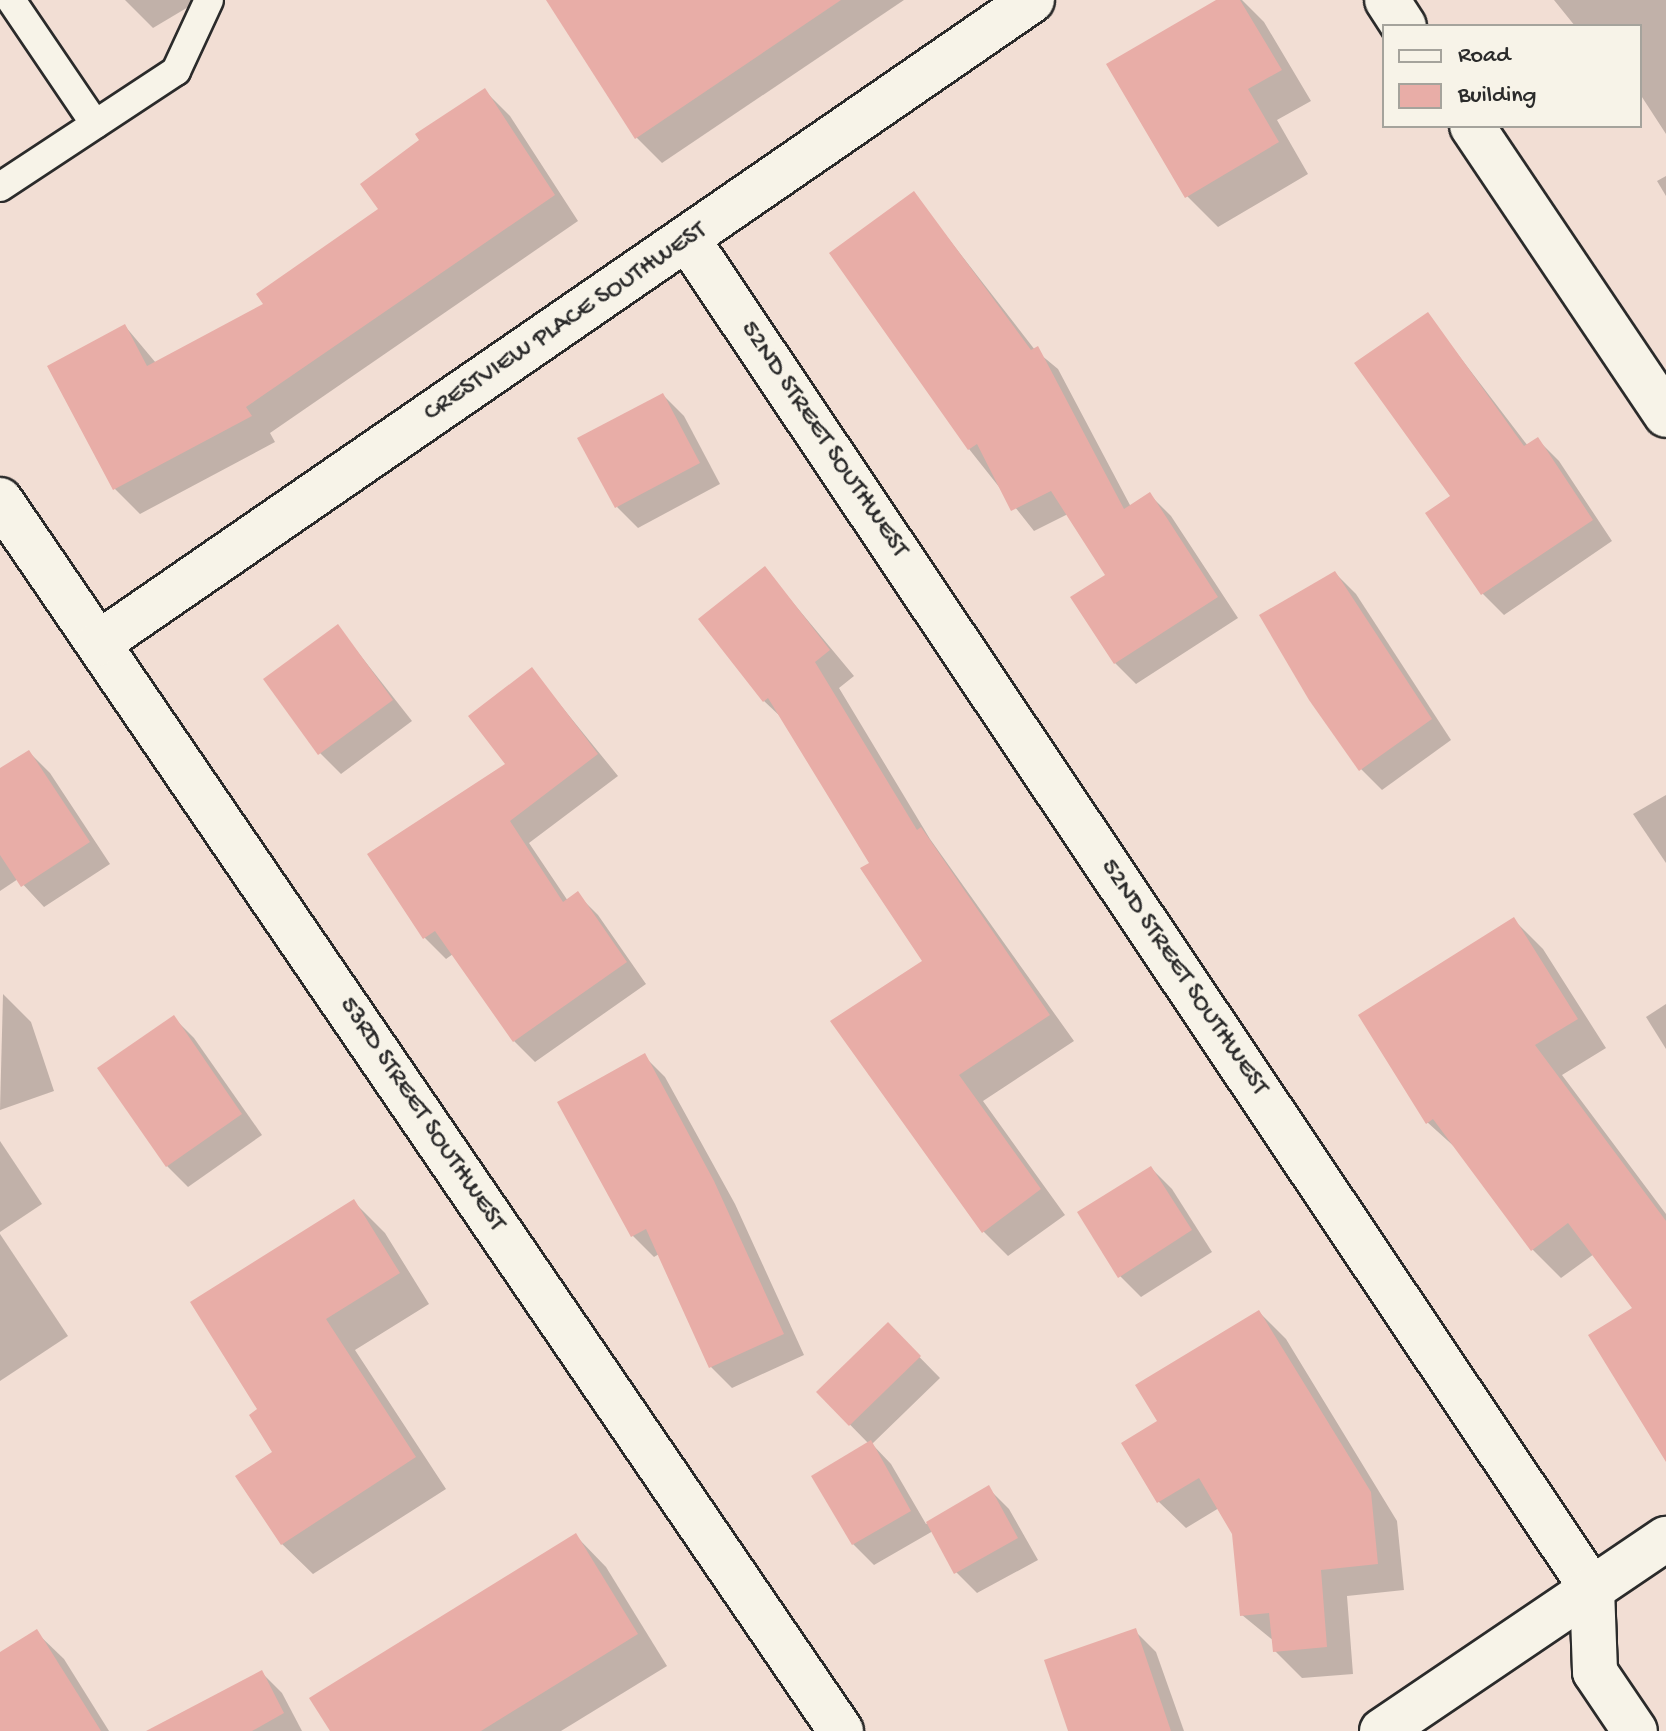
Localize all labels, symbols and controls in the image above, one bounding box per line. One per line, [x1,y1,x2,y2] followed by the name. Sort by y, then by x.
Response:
[1382,24,1642,128] legend
[1458,42,1510,71] text: Road
[1458,82,1536,111] text: Building
[419,216,713,430] street label: CRESTVIEW PLACE SOUTHWEST
[732,316,914,564] street label: 52ND STREET SOUTHWEST
[1092,854,1274,1102] street label: 52ND STREET SOUTHWEST
[331,992,511,1238] street label: 53RD STREET SOUTHWEST

